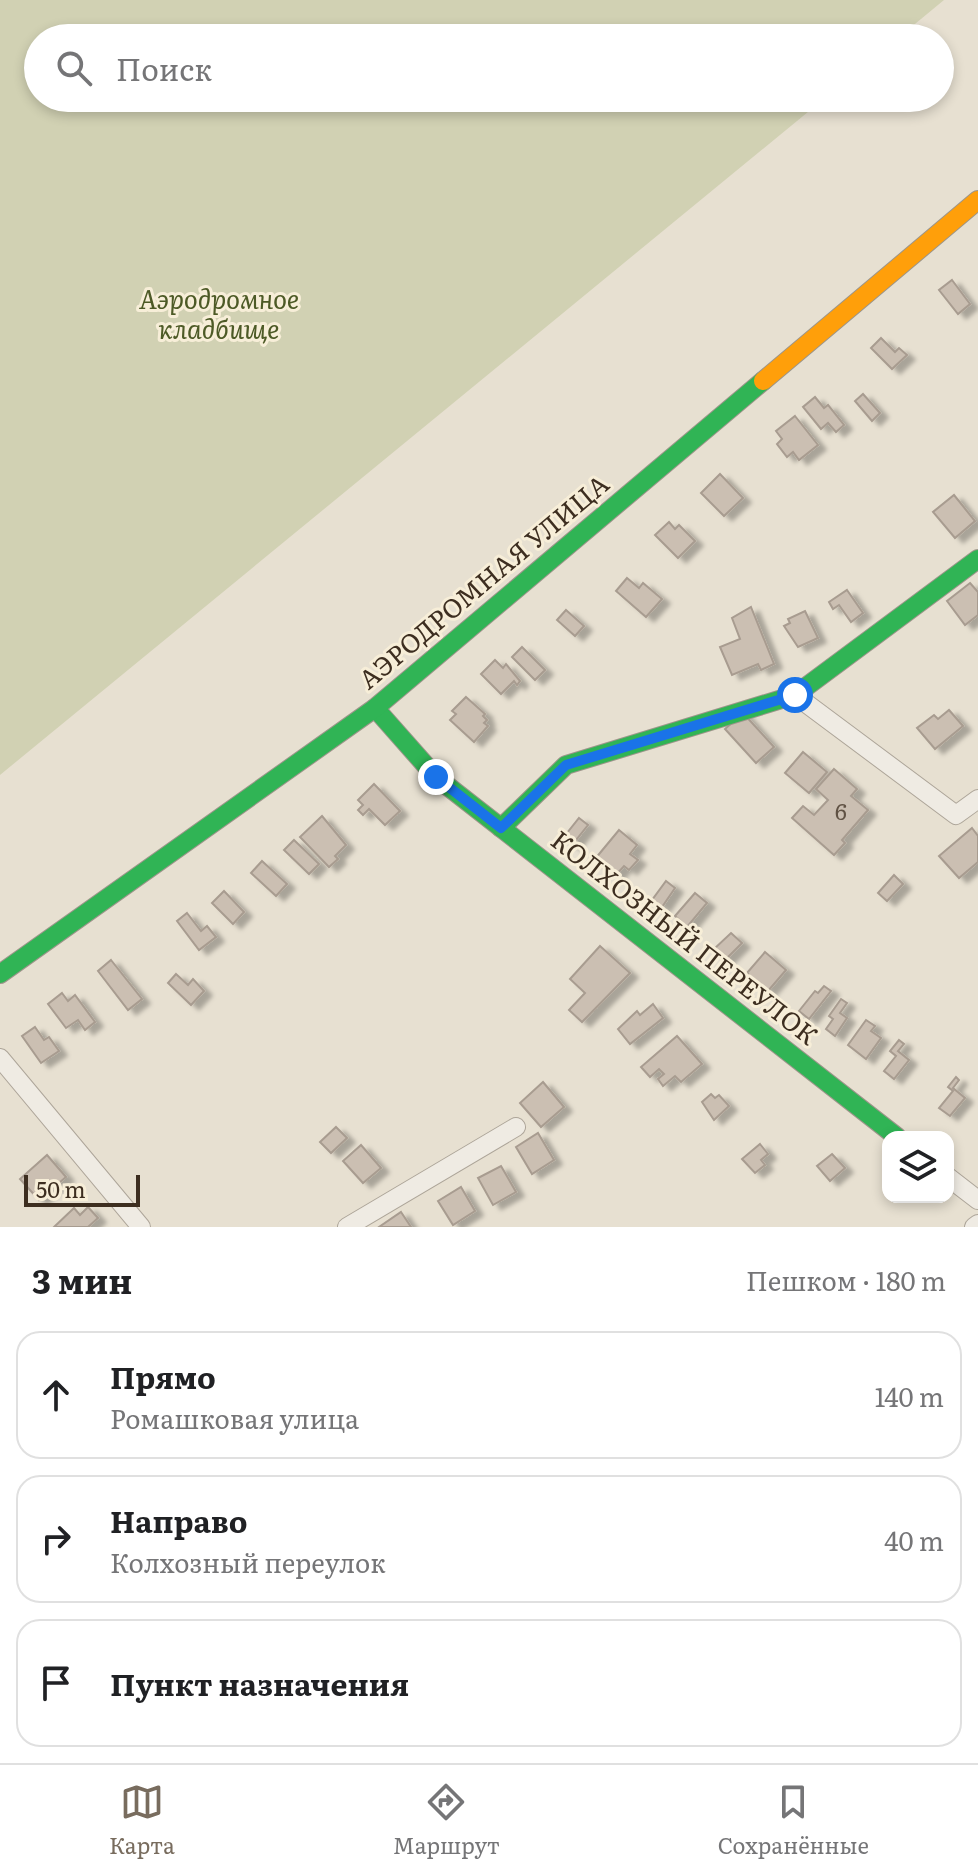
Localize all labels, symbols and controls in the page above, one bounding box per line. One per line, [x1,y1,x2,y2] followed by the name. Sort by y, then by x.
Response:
[24,24,954,112] search box
[52,46,96,90] icon: search
[116,46,212,90] text: Поиск
[139,278,299,347] park label: Аэродромное кладбище
[349,463,616,697] street label: АЭРОДРОМНАЯ УЛИЦА
[777,677,813,713] route start
[418,759,454,795] route end
[835,794,847,827] house number: 6
[544,819,827,1053] street label: КОЛХОЗНЫЙ ПЕРЕУЛОК
[882,1131,954,1203] map controls
[882,1131,954,1203] button: layers
[24,1171,140,1207] scale bar
[36,1172,86,1205] text: 50 m
[32,1254,132,1304] text: 3 мин
[746,1260,946,1299] text: Пешком · 180 m
[110,1354,216,1398] text: Прямо
[34,1373,78,1417] icon: ahead
[875,1376,944,1415] text: 140 m
[110,1398,359,1437] text: Ромашковая улица
[110,1498,248,1542] text: Направо
[34,1517,78,1561] icon: right
[884,1520,944,1559] text: 40 m
[110,1542,386,1581] text: Колхозный переулок
[34,1661,78,1705] icon: arrive
[110,1661,409,1705] text: Пункт назначения
[109,1780,175,1861] tab: Карта
[393,1780,500,1861] tab: Маршрут
[718,1780,869,1861] tab: Сохранённые

